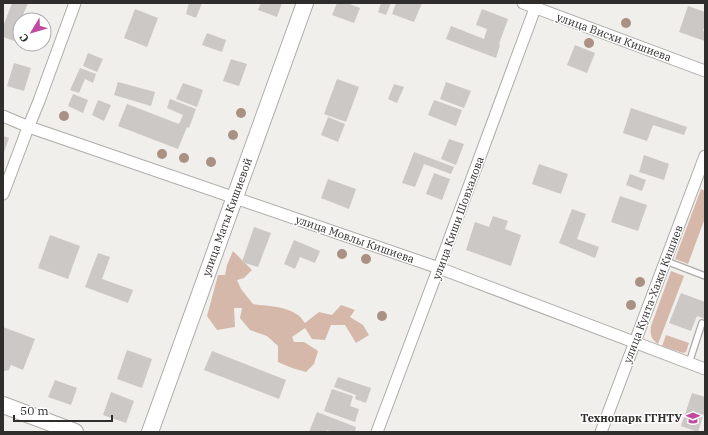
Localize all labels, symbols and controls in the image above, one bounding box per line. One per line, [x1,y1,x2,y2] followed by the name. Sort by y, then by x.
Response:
[555,10,673,64] street label: улица Висхи Кишиева
[12,12,52,52] north arrow
[16,31,32,45] text: С
[429,155,487,281] street label: улица Киши Шовхалова
[199,156,255,278] street label: улица Маты Кишиевой
[294,212,416,266] street label: улица Мовлы Кишиева
[620,223,686,365] street label: улица Кунта-Хажи Кишиев
[14,397,112,423] scale bar
[20,403,49,418] text: 50 m
[685,410,701,426] school or university icon: Технопарк ГГНТУ
[581,411,682,425] place label: Технопарк ГГНТУ

